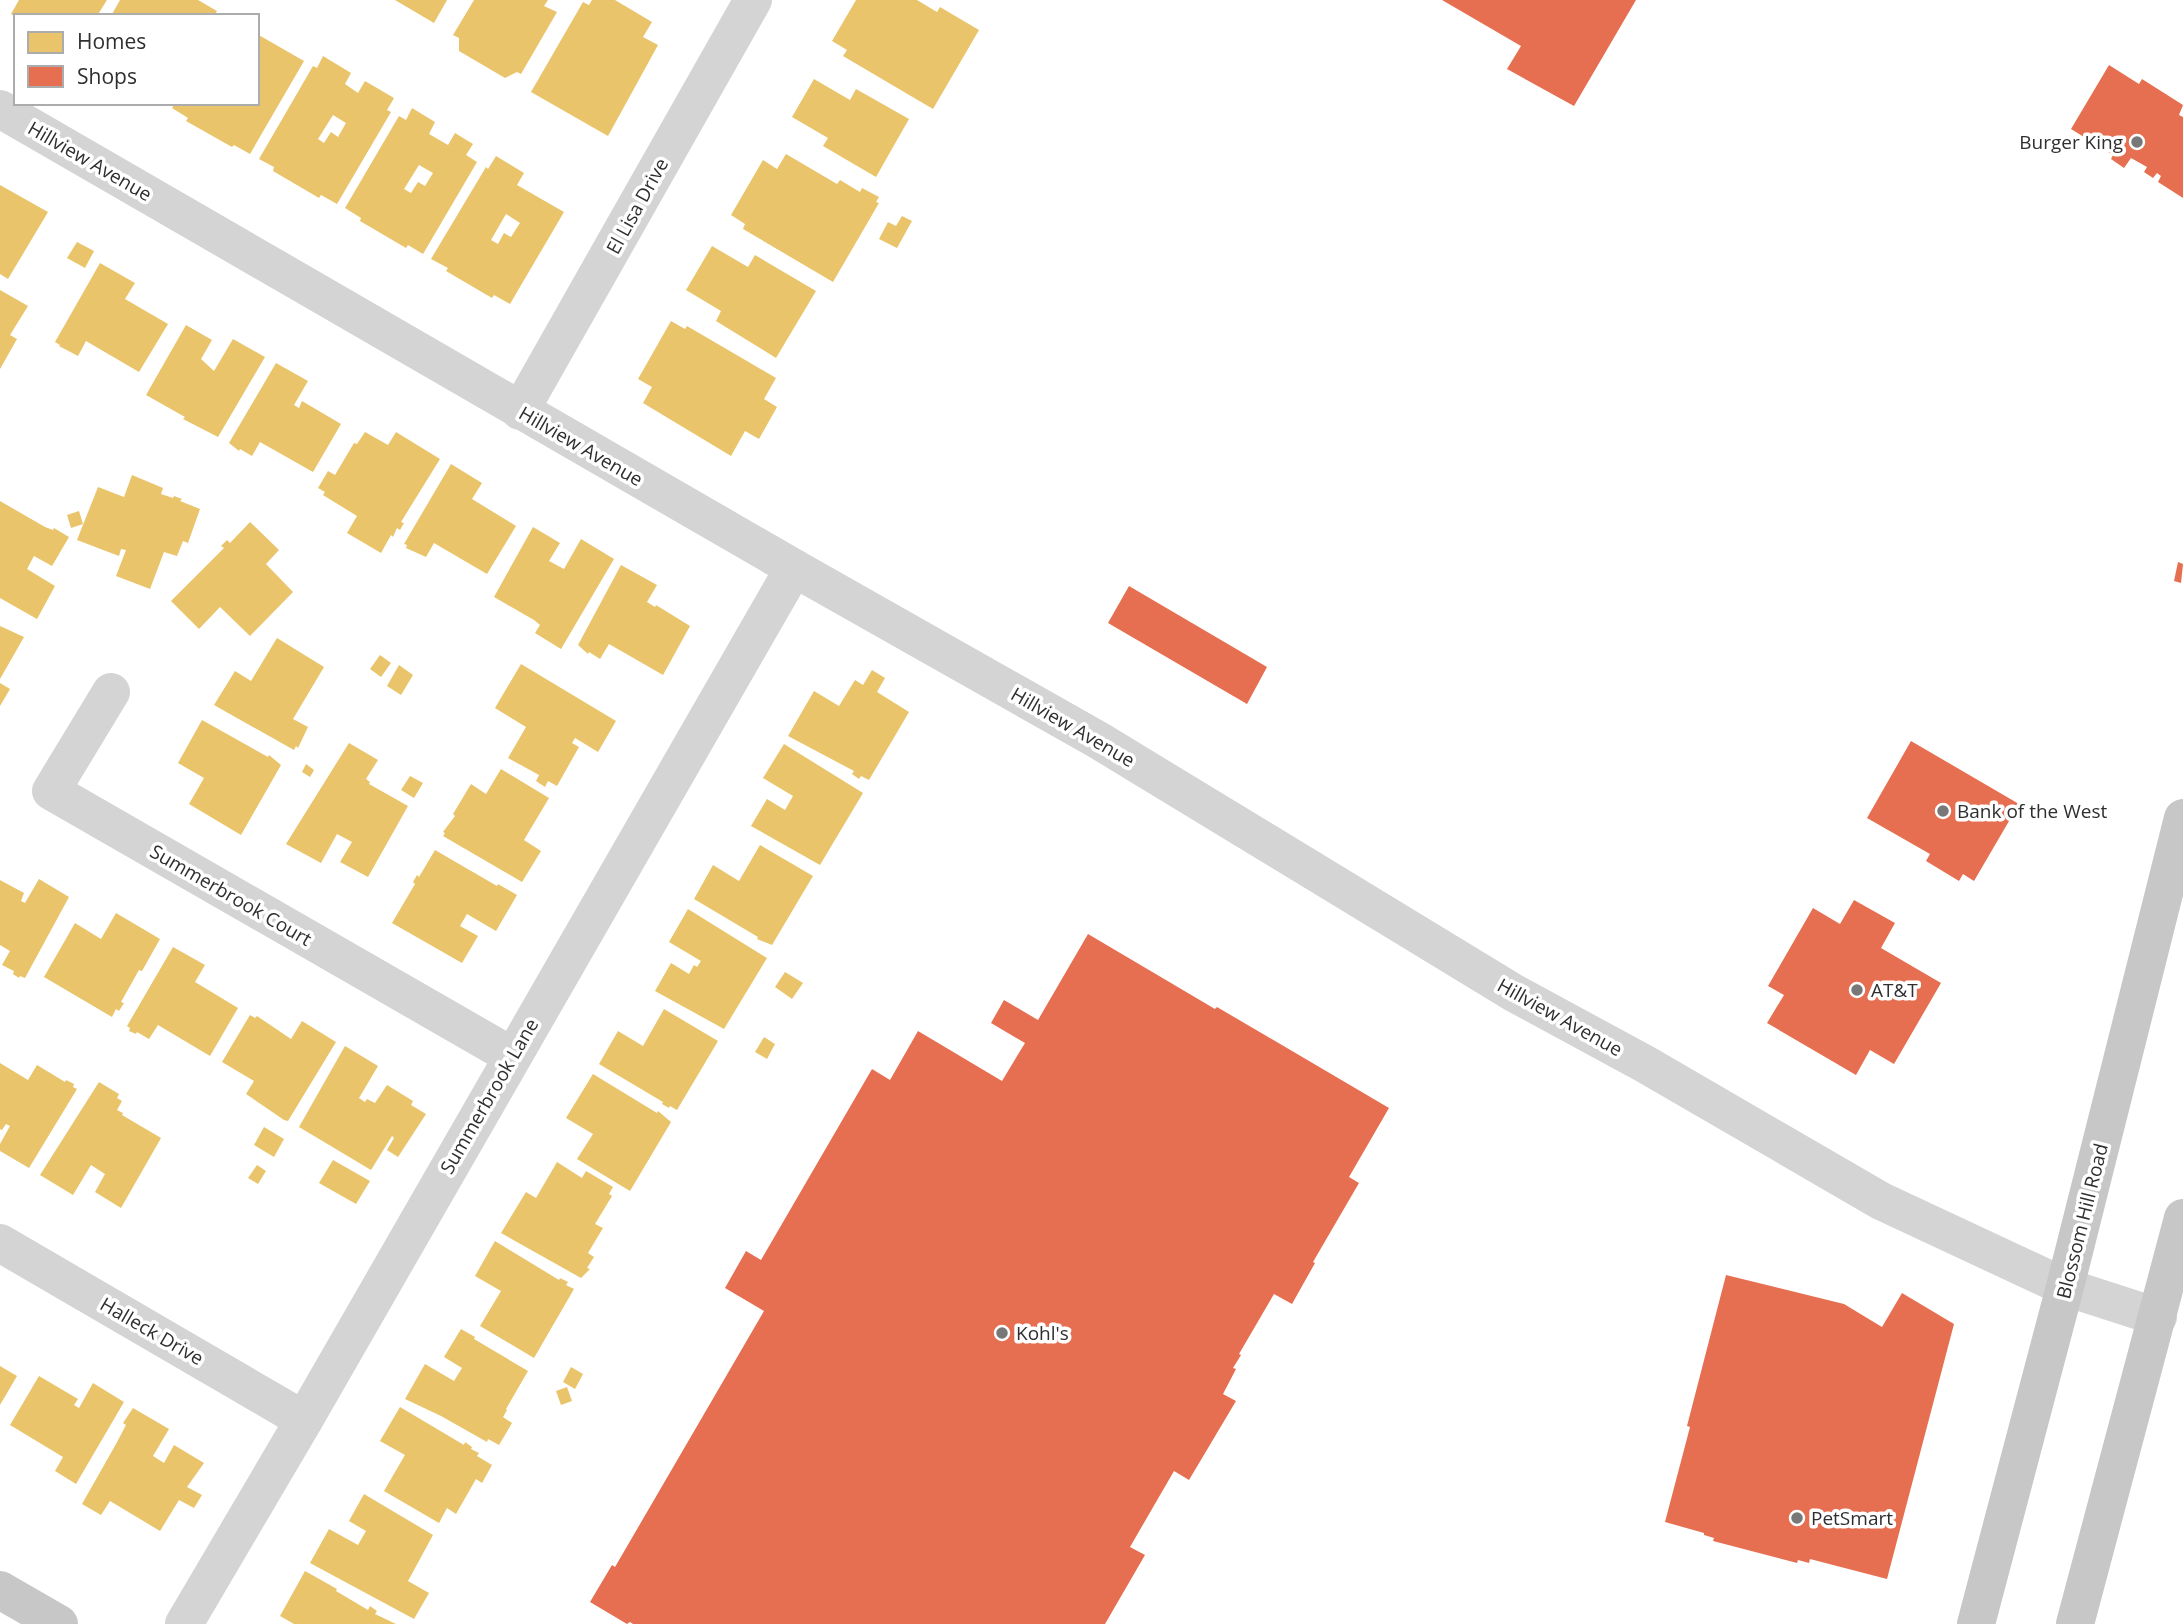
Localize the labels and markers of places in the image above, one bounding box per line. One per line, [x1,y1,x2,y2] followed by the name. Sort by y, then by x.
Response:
[2019,129,2123,155] place label: Burger King
[2129,134,2145,150] marker: Burger King
[1957,798,2107,824] place label: Bank of the West
[1935,803,1951,819] marker: Bank of the West
[1871,977,1918,1003] place label: AT&T
[1849,982,1865,998] marker: AT&T
[1016,1320,1069,1346] place label: Kohl's
[994,1325,1010,1341] marker: Kohl's
[1811,1505,1893,1531] place label: PetSmart
[1789,1510,1805,1526] marker: PetSmart

